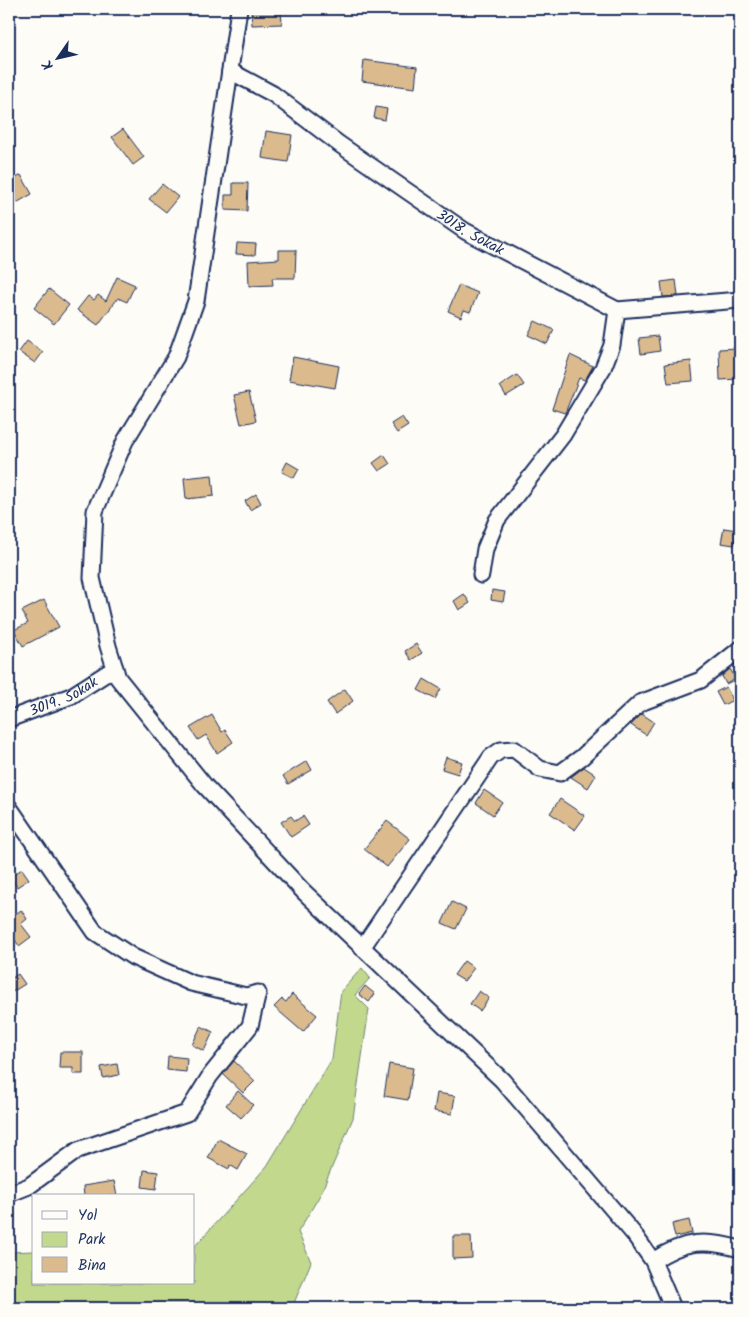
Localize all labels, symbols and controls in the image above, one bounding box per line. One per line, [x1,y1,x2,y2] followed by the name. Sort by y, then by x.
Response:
[32,32,82,82] north arrow
[36,55,60,74] text: K
[431,204,509,263] street label: 3018. Sokak
[26,670,104,723] street label: 3019. Sokak
[32,1194,195,1284] legend
[78,1204,97,1228] text: Yol
[78,1228,106,1252] text: Park
[78,1254,106,1278] text: Bina

